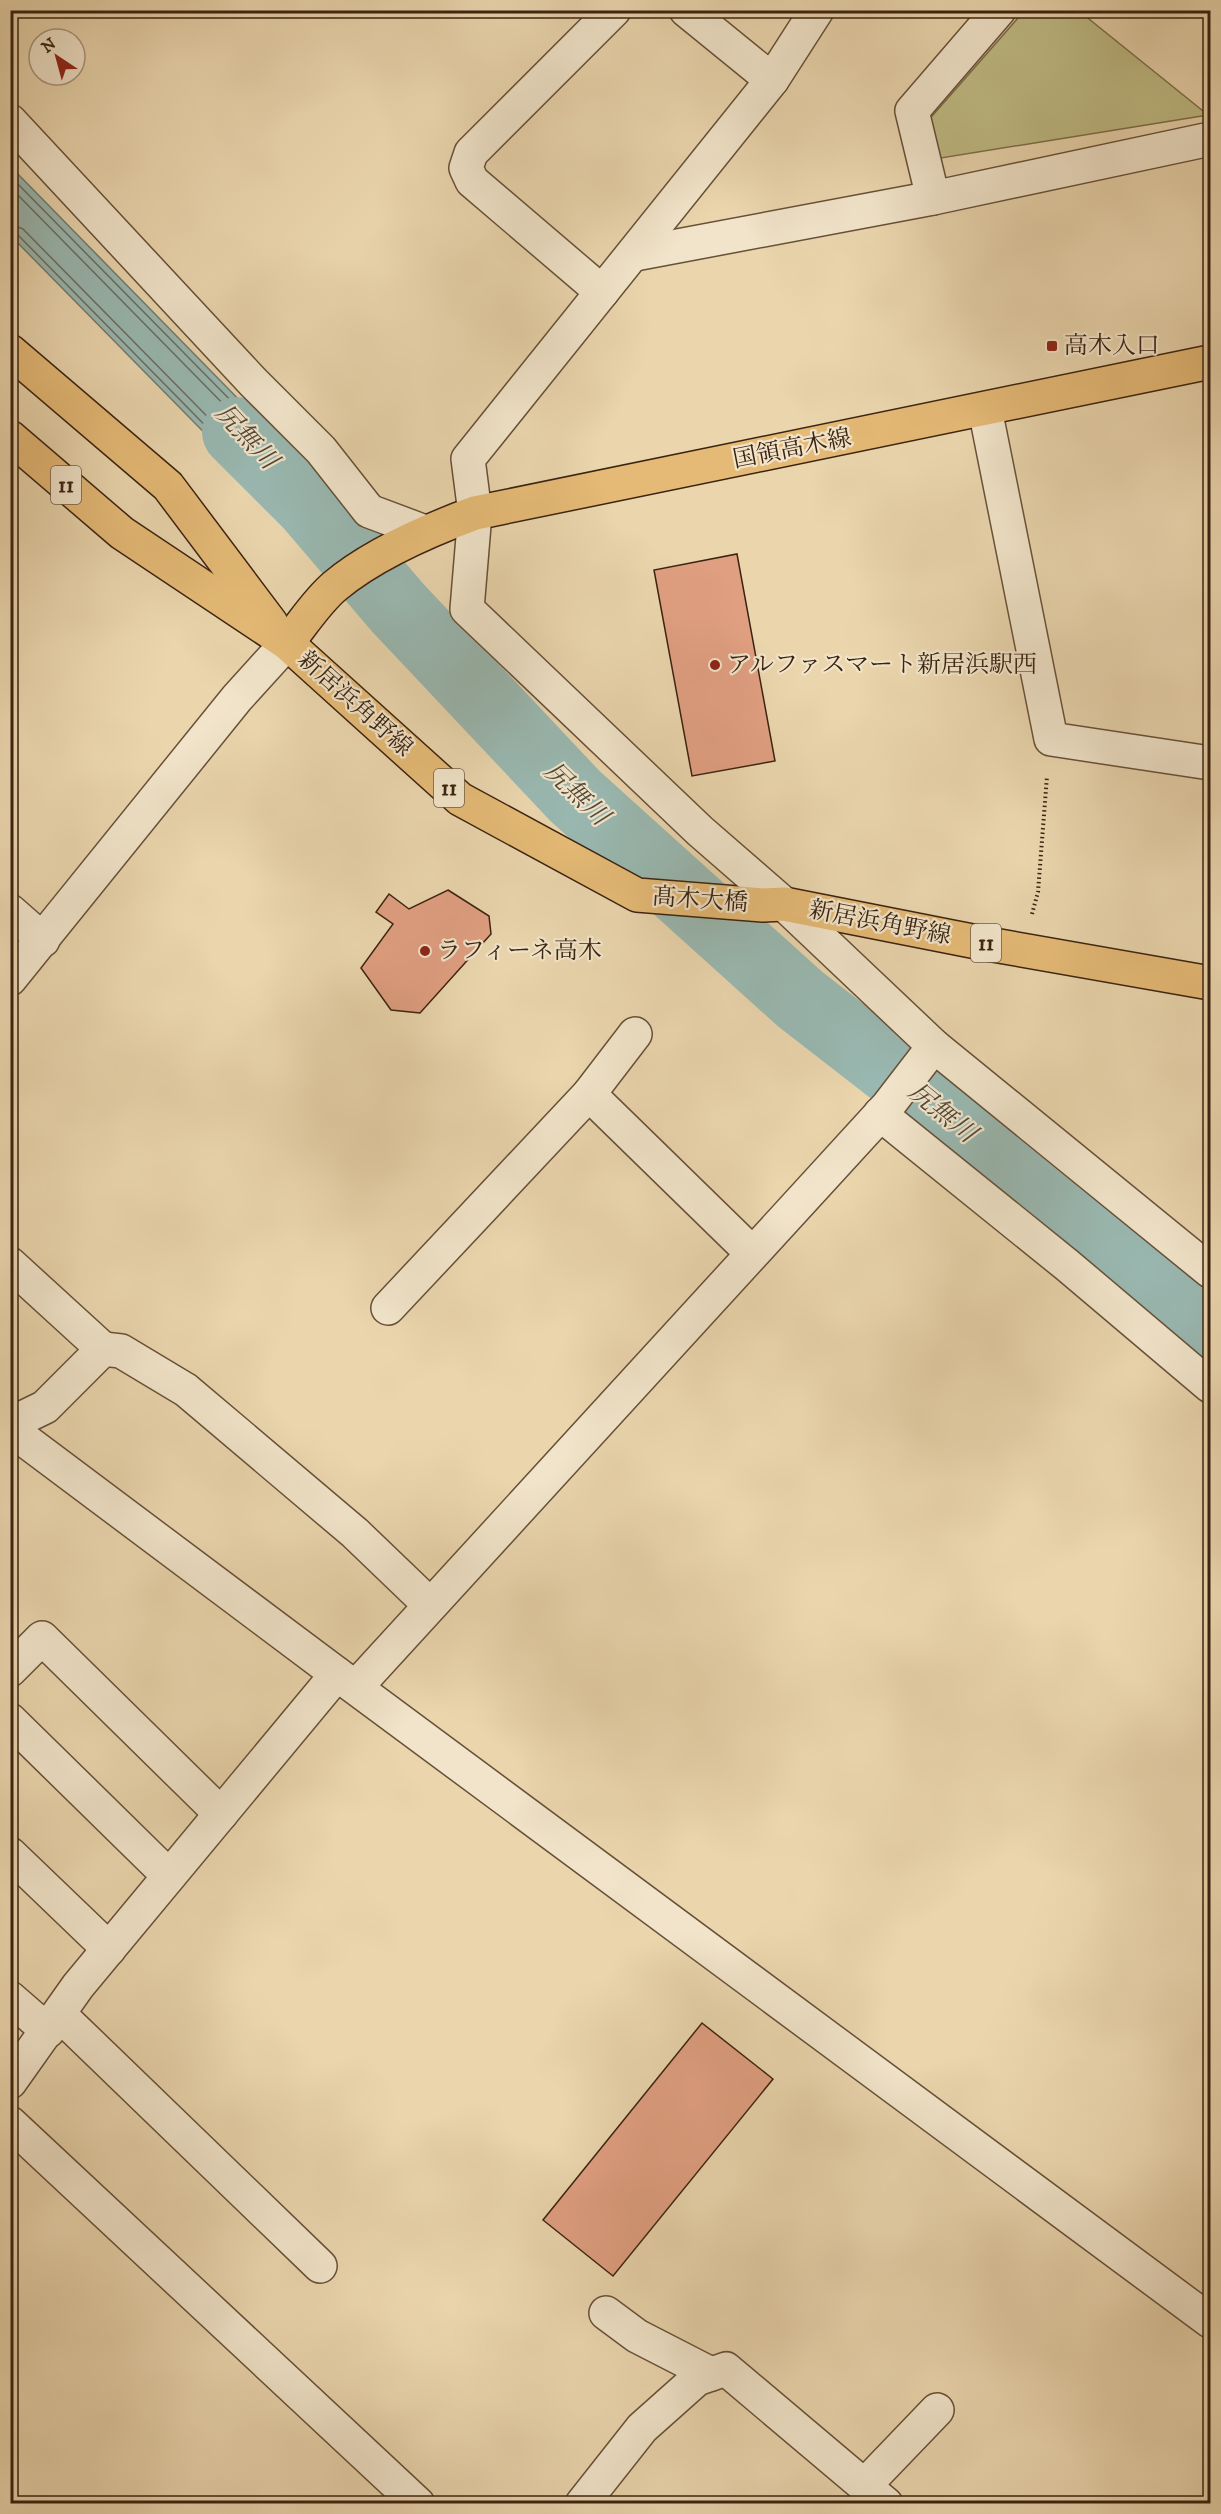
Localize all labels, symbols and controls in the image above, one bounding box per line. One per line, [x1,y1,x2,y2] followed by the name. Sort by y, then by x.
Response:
[27,27,87,87] north arrow
[38,34,60,58] text: N
[1064,331,1160,361] place label: 高木入口
[1045,339,1059,353] marker: 高木入口
[207,397,287,479] water label: 尻無川
[730,423,854,475] street label: 国領高木線
[51,466,81,504] road number: 11
[291,645,419,763] street label: 新居浜角野線
[727,650,1037,680] place label: アルファスマート新居浜駅西
[708,658,722,672] marker: アルファスマート新居浜駅西
[536,755,618,835] water label: 尻無川
[434,769,464,807] road number: 11
[651,882,749,918] street label: 髙木大橋
[806,895,954,951] street label: 新居浜角野線
[971,924,1001,962] road number: 11
[437,936,602,966] place label: ラフィーネ高木
[418,944,432,958] marker: ラフィーネ高木
[901,1076,985,1152] water label: 尻無川

